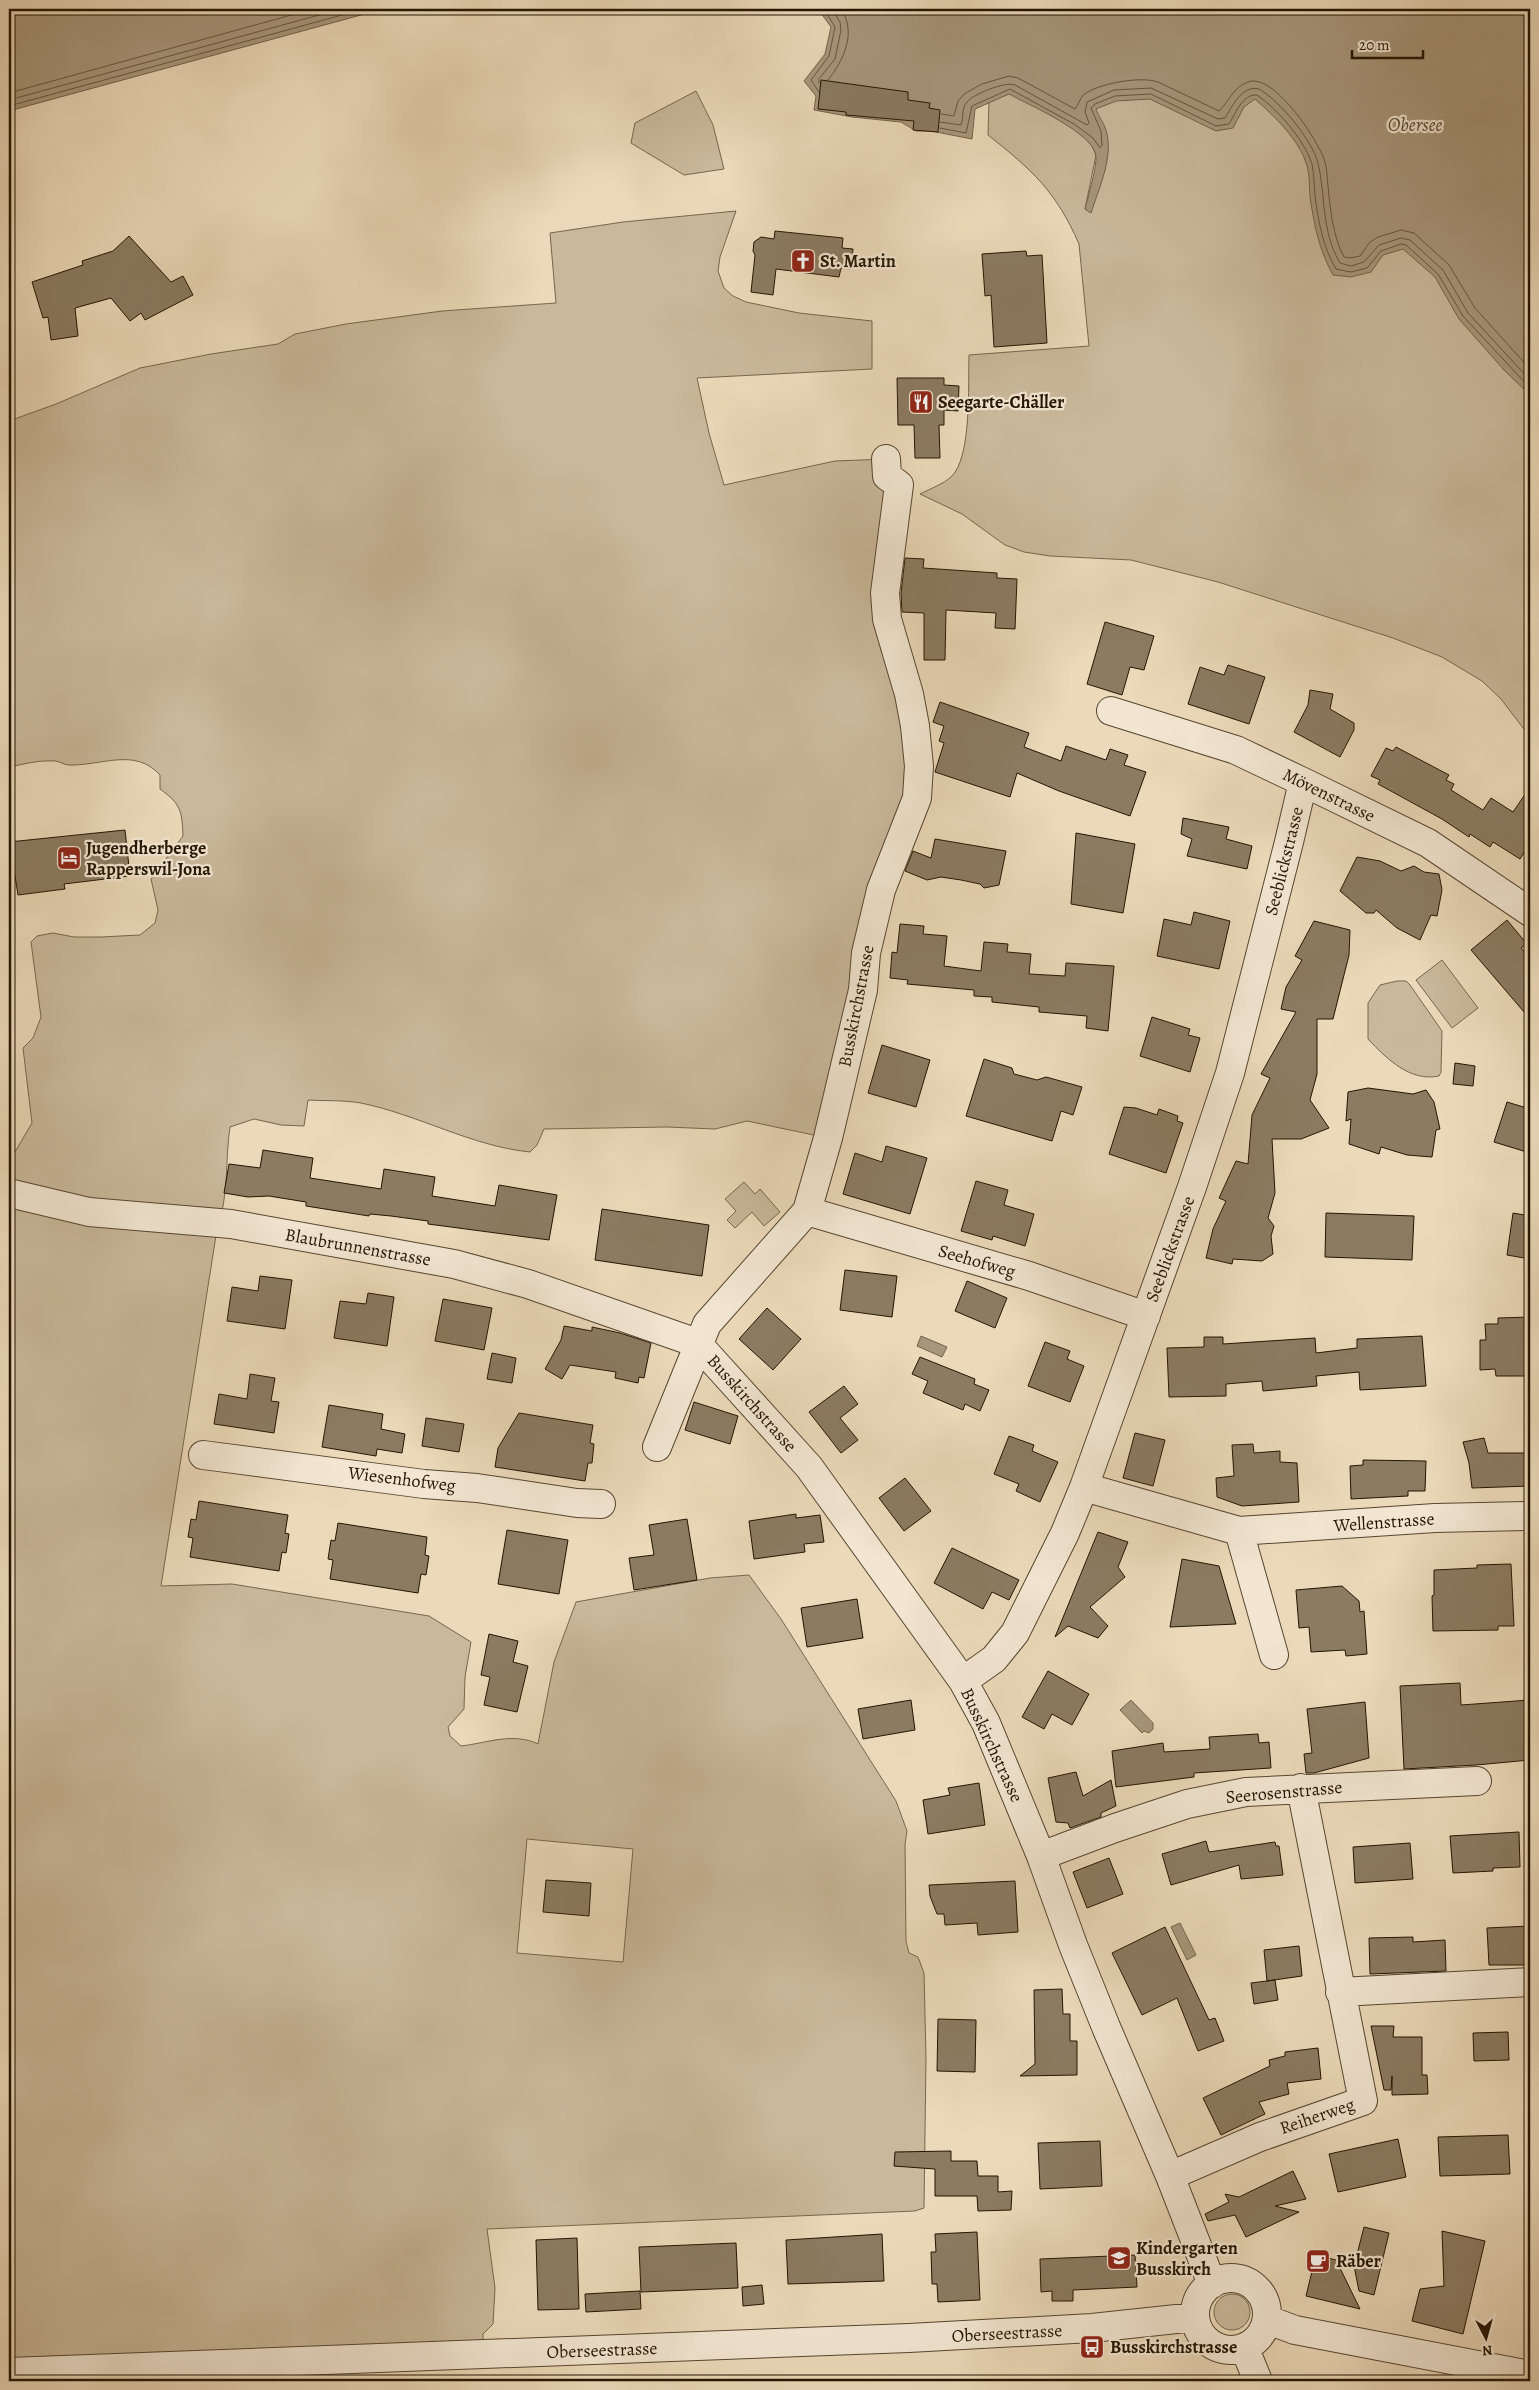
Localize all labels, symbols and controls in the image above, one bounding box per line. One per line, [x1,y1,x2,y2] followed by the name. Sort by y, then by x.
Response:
[1352,28,1423,60] scale bar
[1359,35,1390,55] text: 20 m
[1388,112,1443,138] water label: Obersee
[790,248,816,274] church icon: St. Martin
[820,249,896,273] place label: St. Martin
[908,389,934,415] restaurant icon: Seegarte-Chäller
[938,390,1065,414] place label: Seegarte-Chäller
[1279,762,1379,828] street label: Mövenstrasse
[1259,804,1309,918] street label: Seeblickstrasse
[86,836,211,881] place label: Jugendherberge Rapperswil-Jona
[56,845,82,871] hotel icon: Jugendherberge Rapperswil-Jona
[832,943,880,1069] street label: Busskirchstrasse
[1140,1193,1200,1305] street label: Seeblickstrasse
[283,1222,433,1272] street label: Blaubrunnenstrasse
[936,1239,1018,1283] street label: Seehofweg
[702,1349,802,1457] street label: Busskirchstrasse
[346,1460,457,1498] street label: Wiesenhofweg
[1332,1507,1435,1538] street label: Wellenstrasse
[955,1684,1029,1806] street label: Busskirchstrasse
[1225,1775,1343,1809] street label: Seerosenstrasse
[1276,2092,1358,2140] street label: Reiherweg
[1136,2236,1238,2281] place label: Kindergarten Busskirch
[1106,2245,1132,2271] school or university icon: Kindergarten Busskirch
[1305,2248,1331,2274] cafe icon: Räber
[1336,2249,1382,2273] place label: Räber
[1462,2312,1512,2362] north arrow
[951,2318,1063,2348] street label: Oberseestrasse
[1079,2334,1105,2360] bus stop icon: Busskirchstrasse
[1110,2335,1237,2359] place label: Busskirchstrasse
[546,2336,658,2364] street label: Oberseestrasse
[1481,2340,1493,2360] text: N

